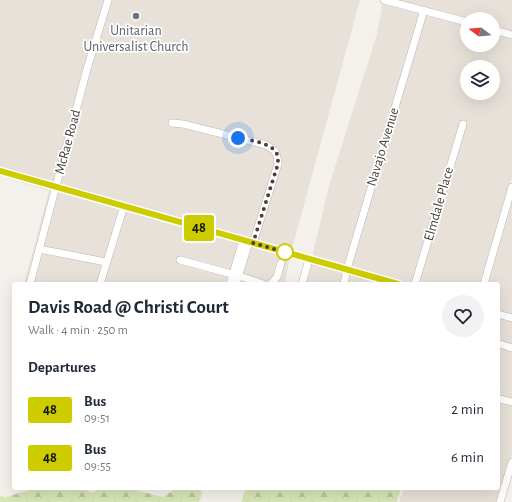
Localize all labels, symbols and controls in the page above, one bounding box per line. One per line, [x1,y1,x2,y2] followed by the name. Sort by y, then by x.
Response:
[131,11,141,21] marker: Unitarian Universalist Church
[460,12,500,52] north arrow
[460,12,500,100] map controls
[84,24,188,54] place label: Unitarian Universalist Church
[460,60,500,100] button: layers
[364,106,402,188] street label: Navajo Avenue
[53,108,83,176] street label: McRae Road
[228,128,248,148] your location
[422,165,456,243] street label: Elmdale Place
[181,215,217,241] line badge: 48
[192,221,206,235] text: 48
[276,243,294,261] unlabelled marker
[442,295,484,337] button: heart
[28,298,229,317] text: Davis Road @ Christi Court
[28,324,128,337] text: Walk · 4 min · 250 m
[28,360,96,375] text: Departures
[84,394,106,409] text: Bus
[451,402,484,417] text: 2 min
[43,403,57,417] text: 48
[84,412,110,425] text: 09:51
[84,442,106,457] text: Bus
[451,450,484,465] text: 6 min
[43,451,57,465] text: 48
[84,460,111,473] text: 09:55

